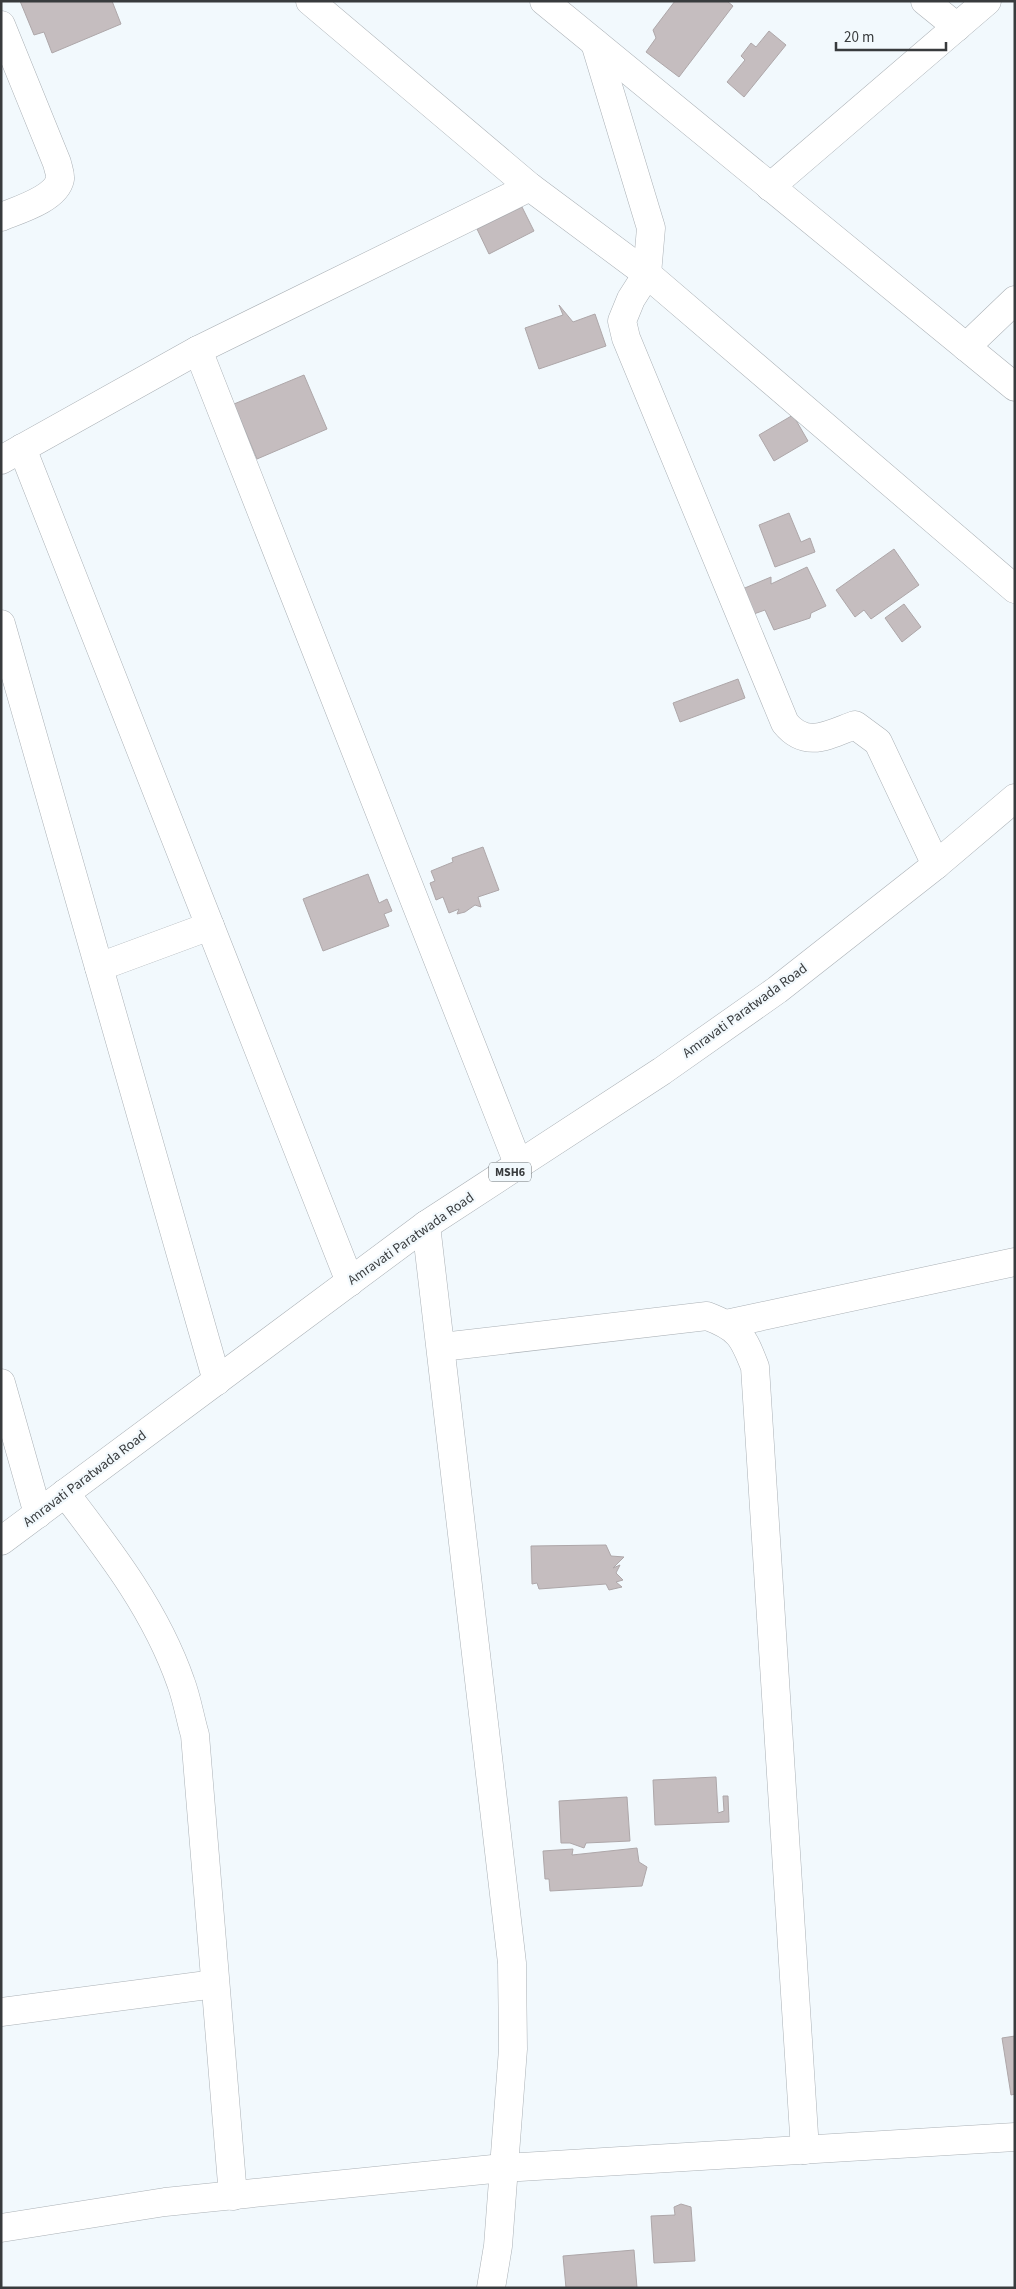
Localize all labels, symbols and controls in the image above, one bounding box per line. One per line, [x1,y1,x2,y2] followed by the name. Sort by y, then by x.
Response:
[836,20,946,52] scale bar
[844,27,874,48] text: 20 m
[678,959,812,1063] street label: Amravati Paratwada Road
[489,1162,531,1182] road number: MSH6
[344,1188,478,1290] street label: Amravati Paratwada Road
[19,1426,151,1532] street label: Amravati Paratwada Road

